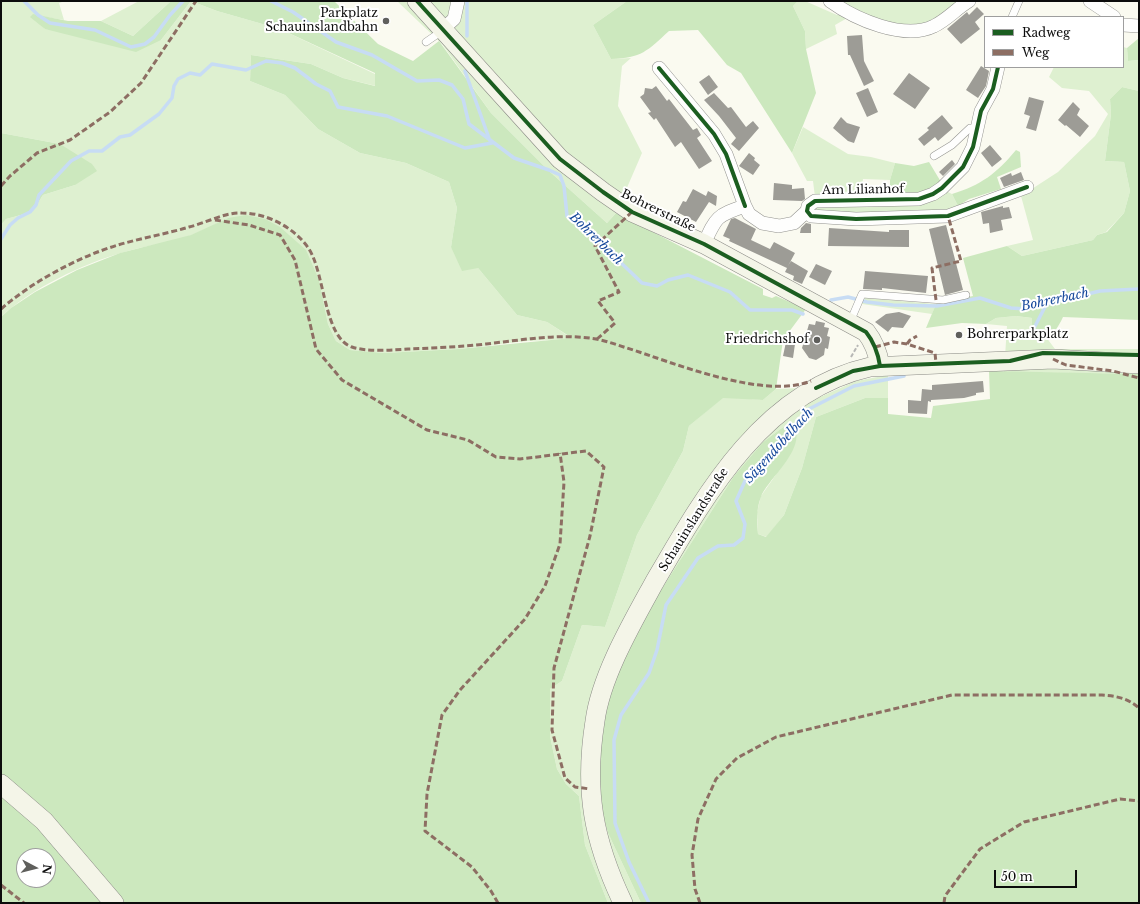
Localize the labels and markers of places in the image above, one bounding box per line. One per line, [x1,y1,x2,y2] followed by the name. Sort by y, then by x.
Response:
[265,7,378,35] place label: Parkplatz Schauinslandbahn
[381,16,391,26] marker: Parkplatz Schauinslandbahn
[967,328,1068,342] place label: Bohrerparkplatz
[954,330,964,340] marker: Bohrerparkplatz
[725,333,809,347] place label: Friedrichshof
[812,335,822,345] marker: Friedrichshof

